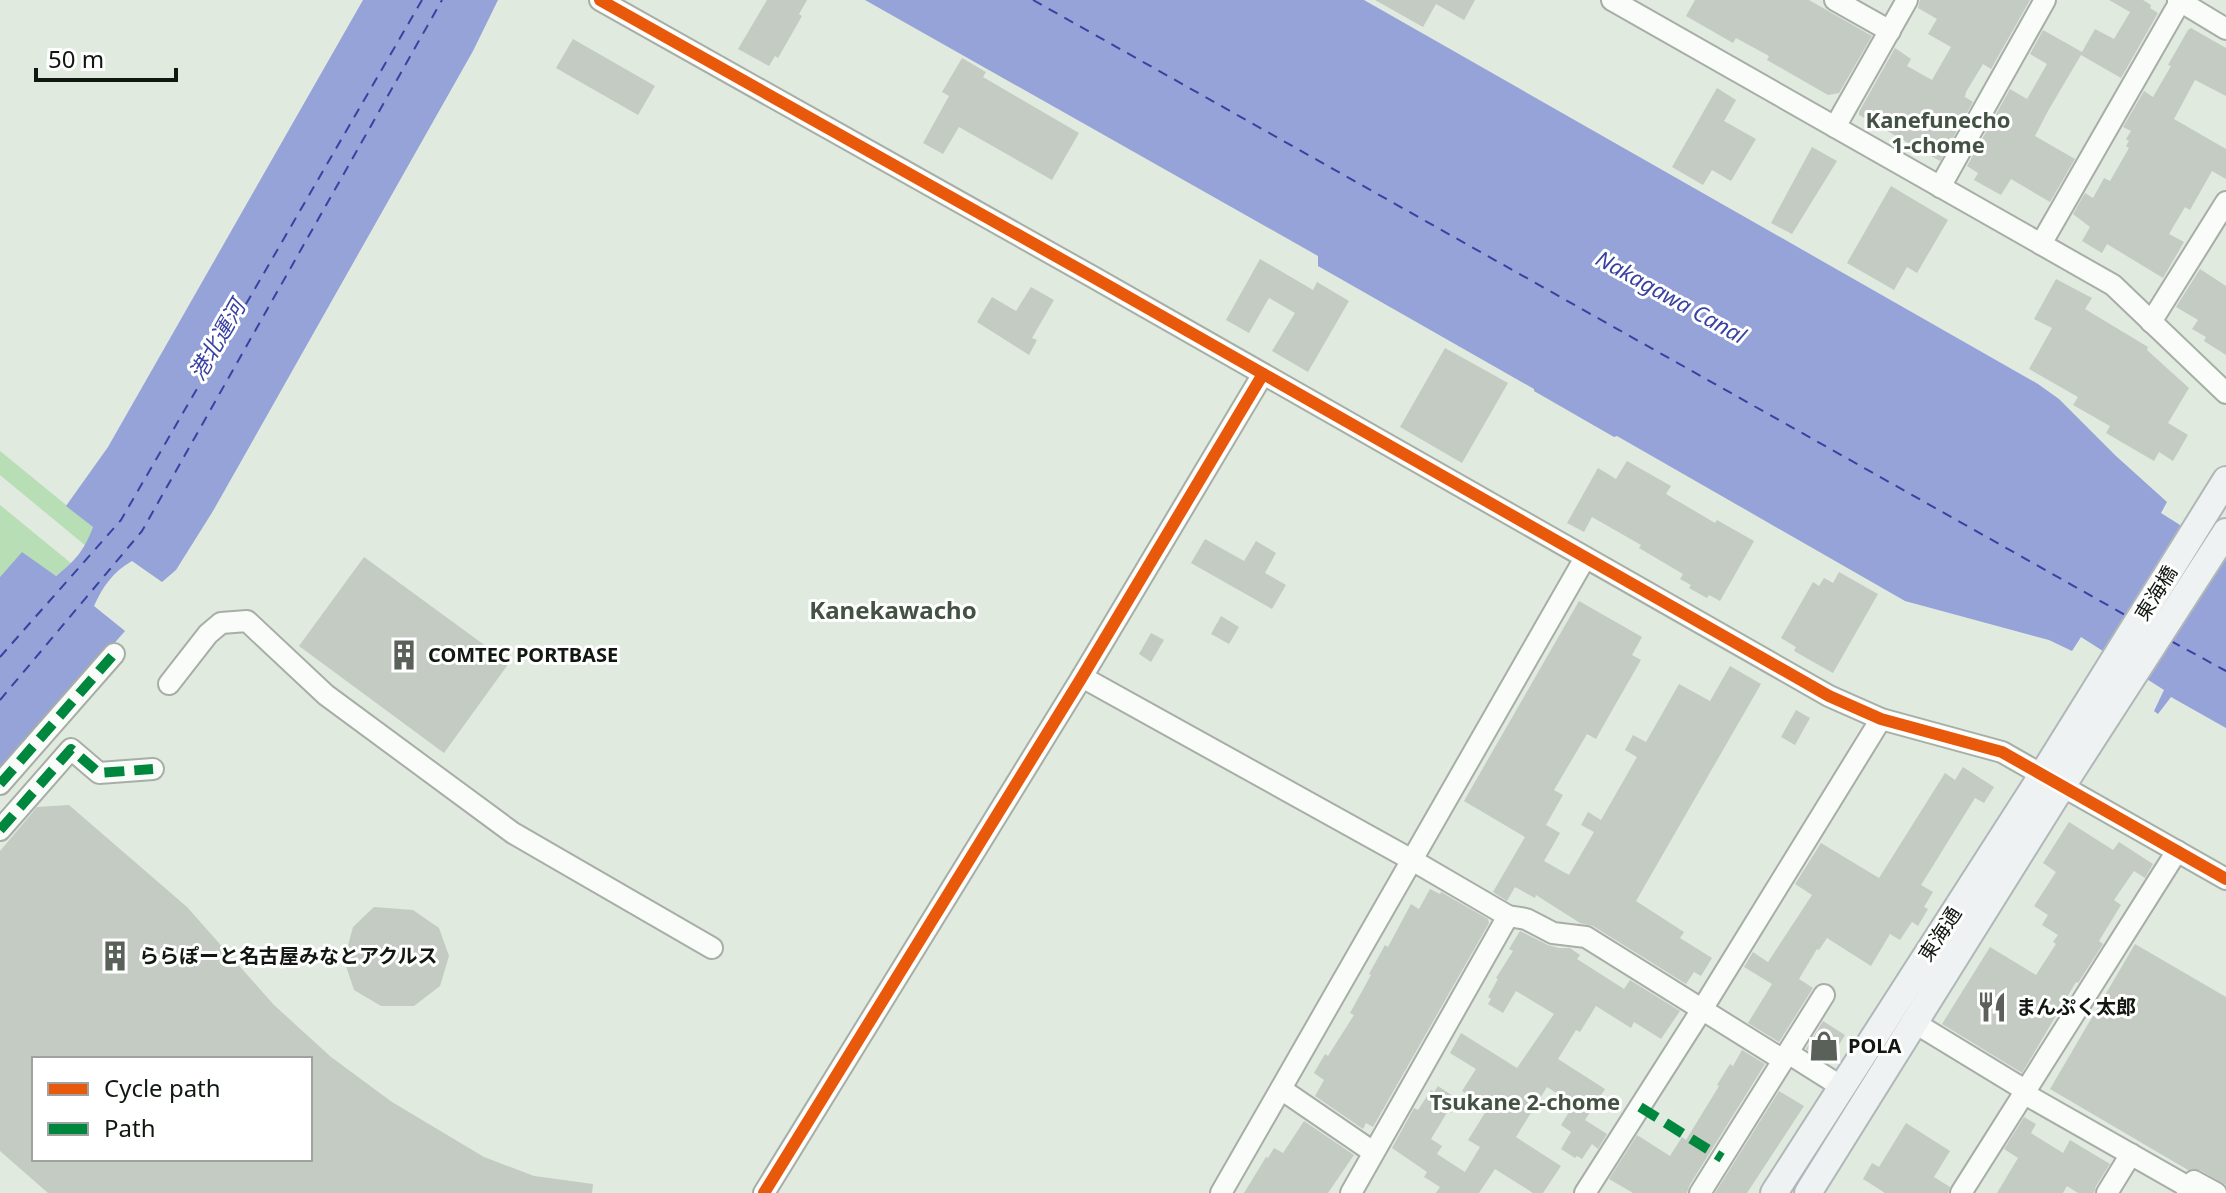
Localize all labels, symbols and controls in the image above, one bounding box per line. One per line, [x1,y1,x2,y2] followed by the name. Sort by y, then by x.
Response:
[36,32,176,82] scale bar
[48,42,104,75] text: 50 m
[1866,104,2010,159] district label: Kanefunecho 1-chome
[1591,242,1753,350] water label: Nakagawa Canal
[181,290,253,385] water label: 港北運河
[2128,560,2183,625] street label: 東海橋
[809,593,977,626] district label: Kanekawacho
[387,638,421,672] building icon: COMTEC PORTBASE
[428,641,618,668] place label: COMTEC PORTBASE
[1912,901,1967,966] street label: 東海通
[98,939,132,973] building icon: ららぽーと名古屋みなとアクルス
[139,942,437,969] place label: ららぽーと名古屋みなとアクルス
[1975,990,2009,1024] restaurant icon: まんぷく太郎
[2016,993,2136,1020] place label: まんぷく太郎
[1807,1029,1841,1063] shop icon: POLA
[1848,1032,1901,1059] place label: POLA
[32,1057,312,1161] legend
[104,1071,221,1104] text: Cycle path
[1430,1086,1620,1116] district label: Tsukane 2-chome
[104,1111,155,1144] text: Path

